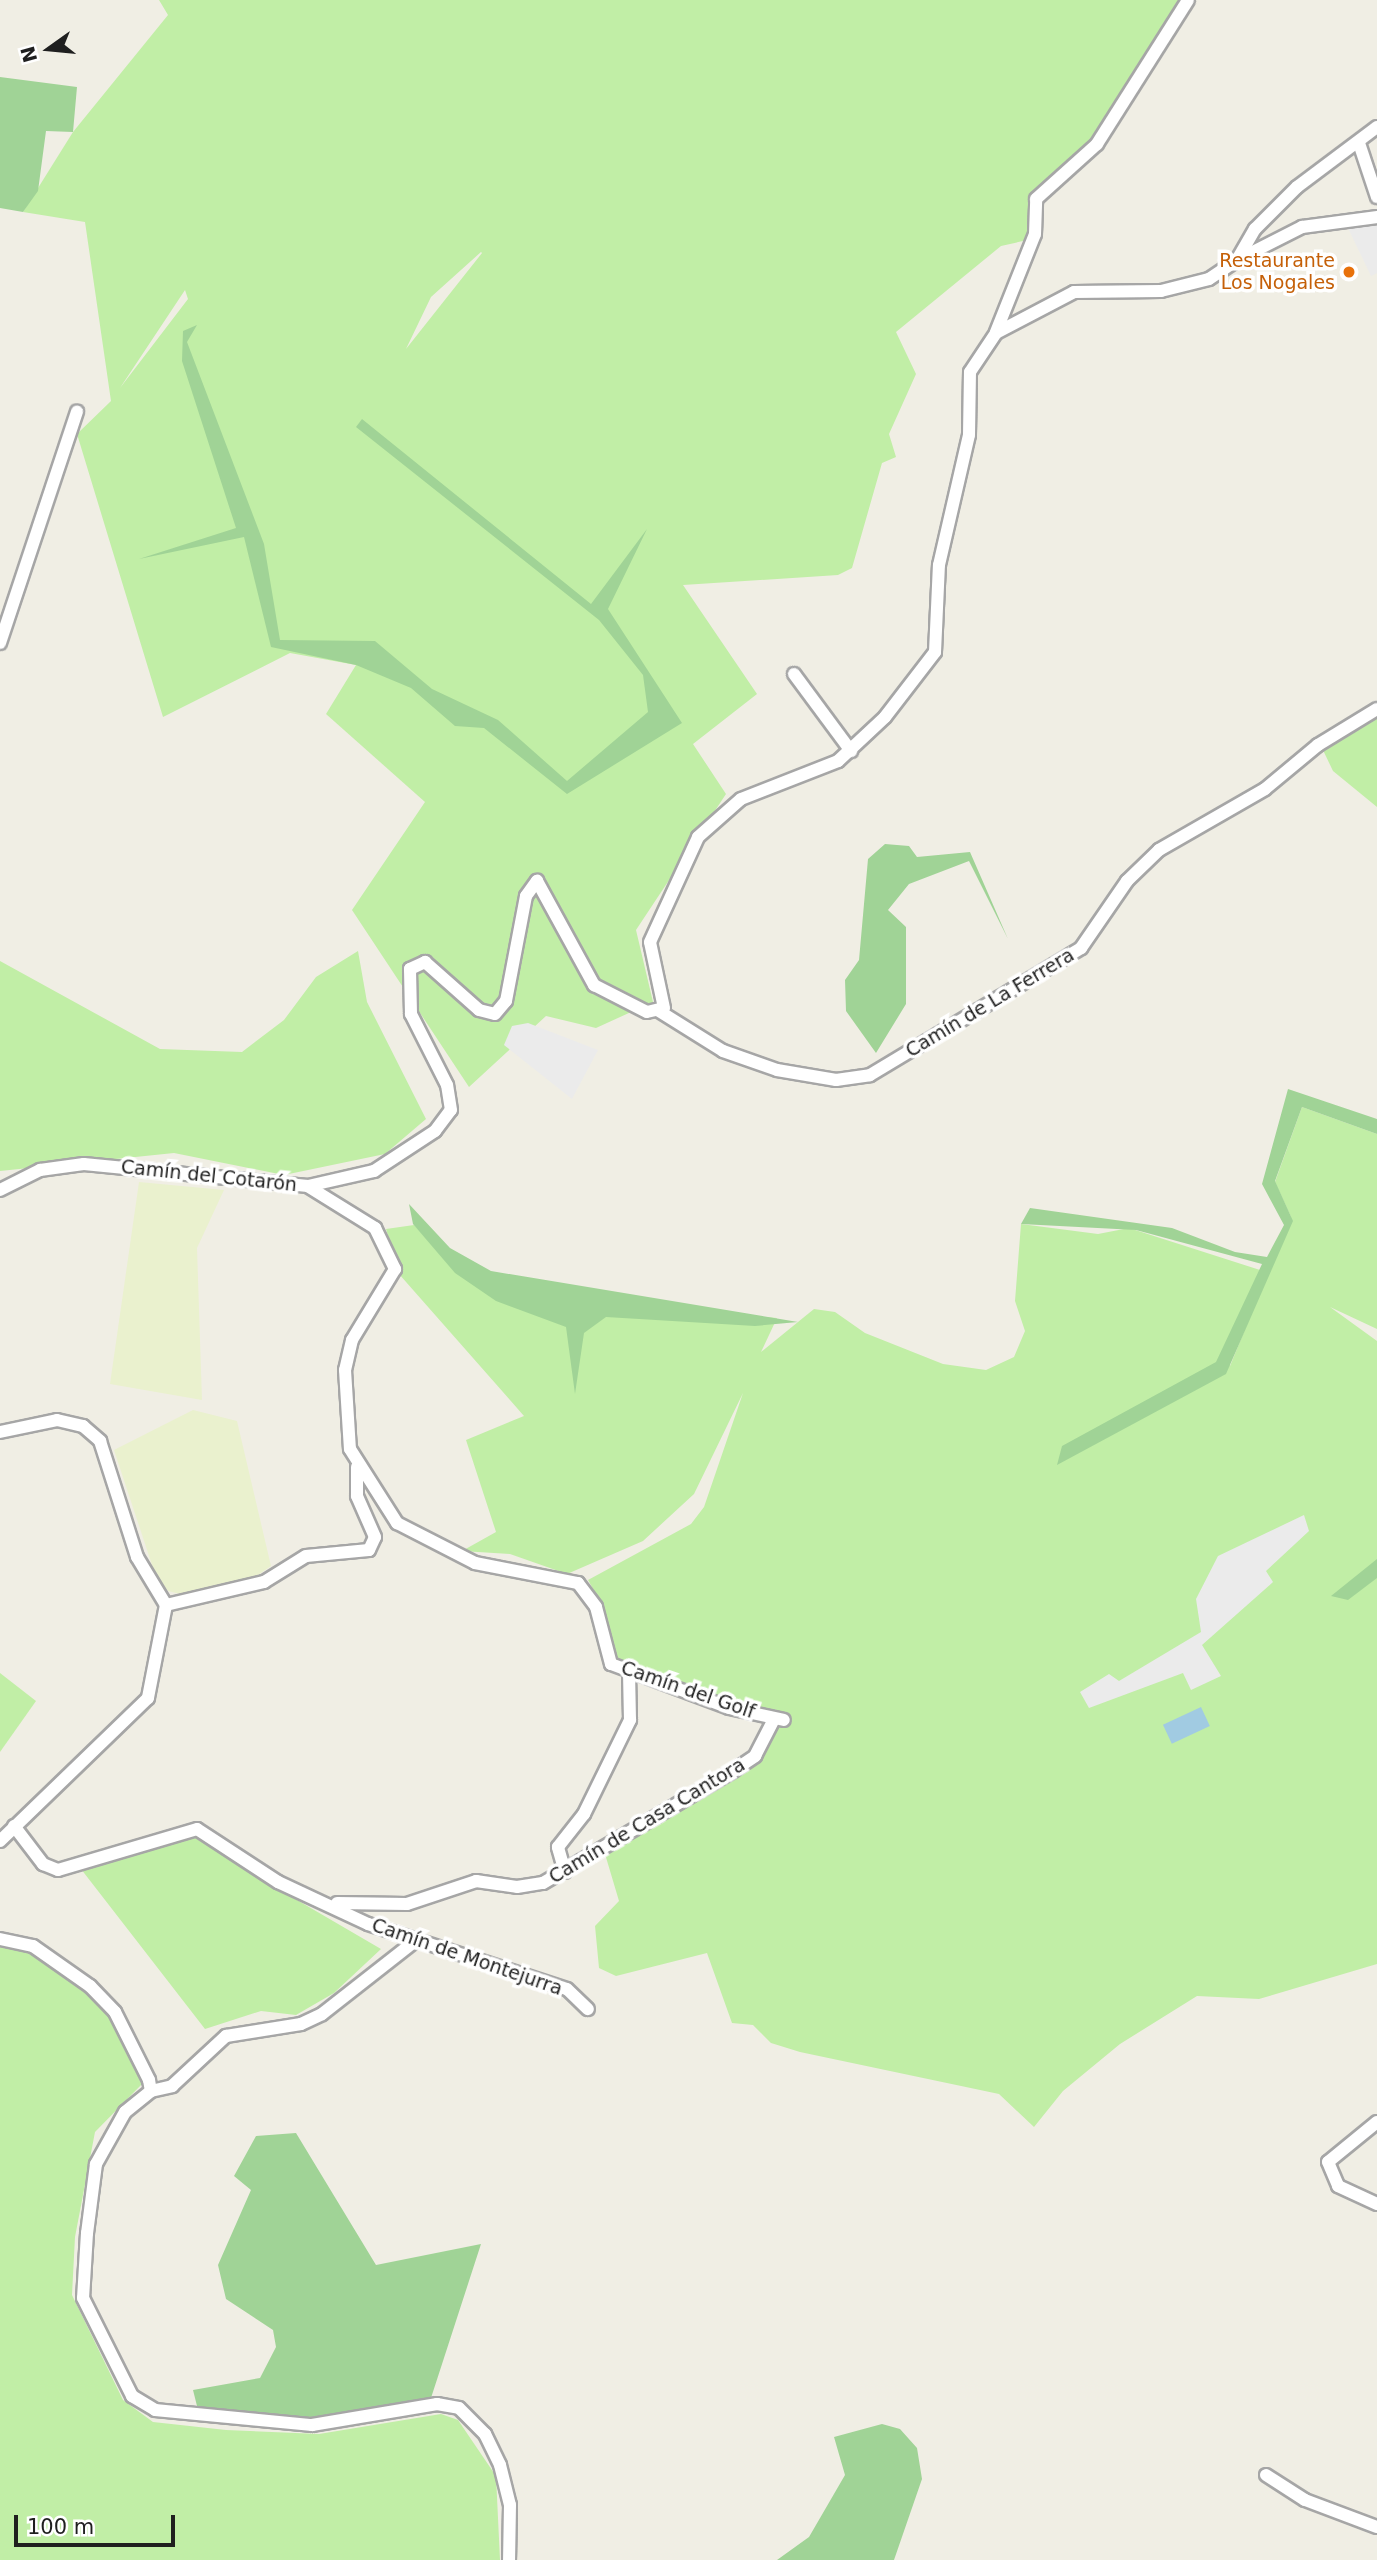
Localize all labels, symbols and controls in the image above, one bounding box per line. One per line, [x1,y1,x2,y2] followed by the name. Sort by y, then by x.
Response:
[14,14,84,84] north arrow
[16,44,41,65] text: N
[1219,250,1335,294] place label: Restaurante Los Nogales
[1341,264,1357,280] marker: Restaurante Los Nogales
[902,944,1078,1062] street label: Camín de La Ferrera
[120,1155,298,1197] street label: Camín del Cotarón
[618,1656,758,1724] street label: Camín del Golf
[545,1753,749,1889] street label: Camín de Casa Cantora
[369,1914,565,2000] street label: Camín de Montejurra
[18,2500,178,2544] scale bar
[27,2515,94,2539] text: 100 m

